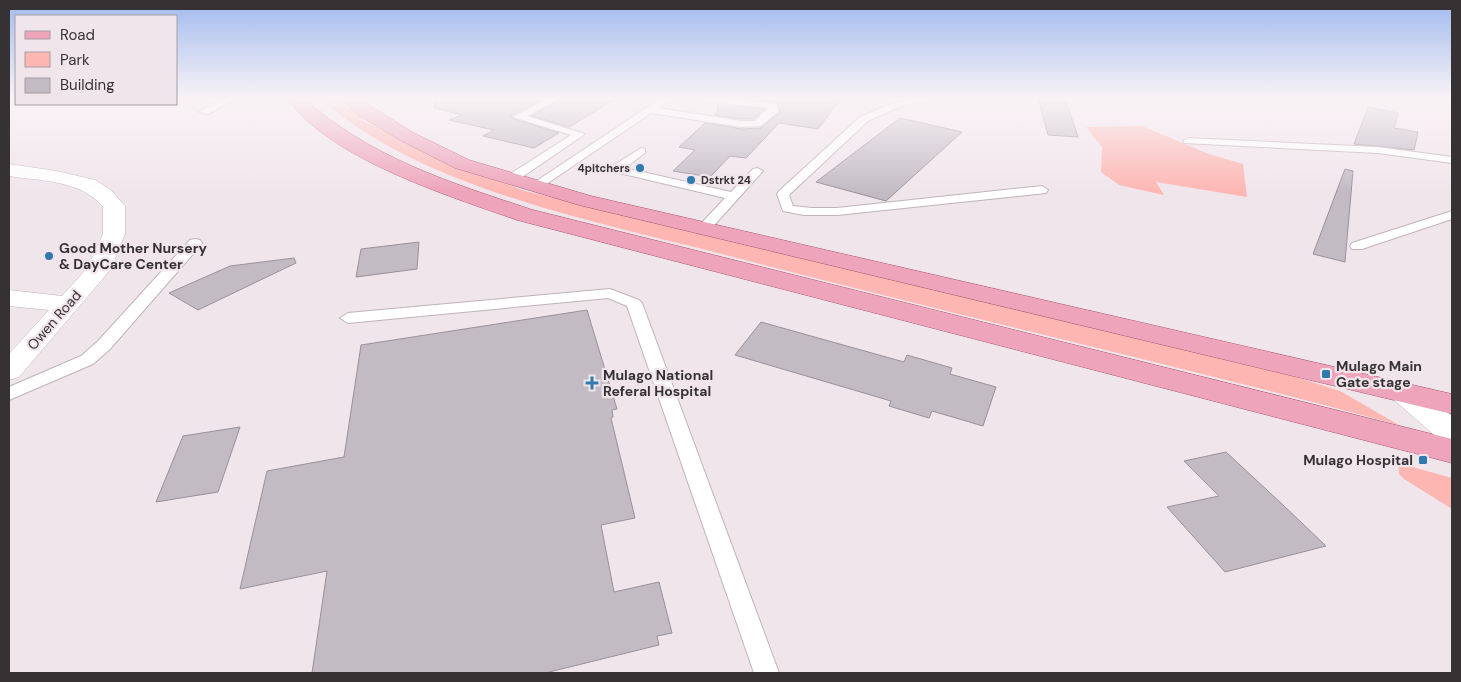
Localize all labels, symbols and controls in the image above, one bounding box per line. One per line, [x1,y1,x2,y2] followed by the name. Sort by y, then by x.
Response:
[15,15,178,105] legend
[60,25,95,45] text: Road
[60,50,90,70] text: Park
[60,75,115,95] text: Building
[578,161,630,175] place label: 4pitchers
[634,162,646,174] marker: 4pitchers
[701,173,751,187] place label: Dstrkt 24
[685,174,697,186] marker: Dstrkt 24
[59,239,207,273] place label: Good Mother Nursery & DayCare Center
[43,250,55,262] marker: Good Mother Nursery & DayCare Center
[23,286,85,354] street label: Owen Road
[1336,357,1422,391] place label: Mulago Main Gate stage
[603,366,713,400] place label: Mulago National Referal Hospital
[1320,368,1332,380] marker: Mulago Main Gate stage
[585,376,599,390] marker: Mulago National Referal Hospital
[1303,451,1413,469] place label: Mulago Hospital
[1417,454,1429,466] marker: Mulago Hospital

